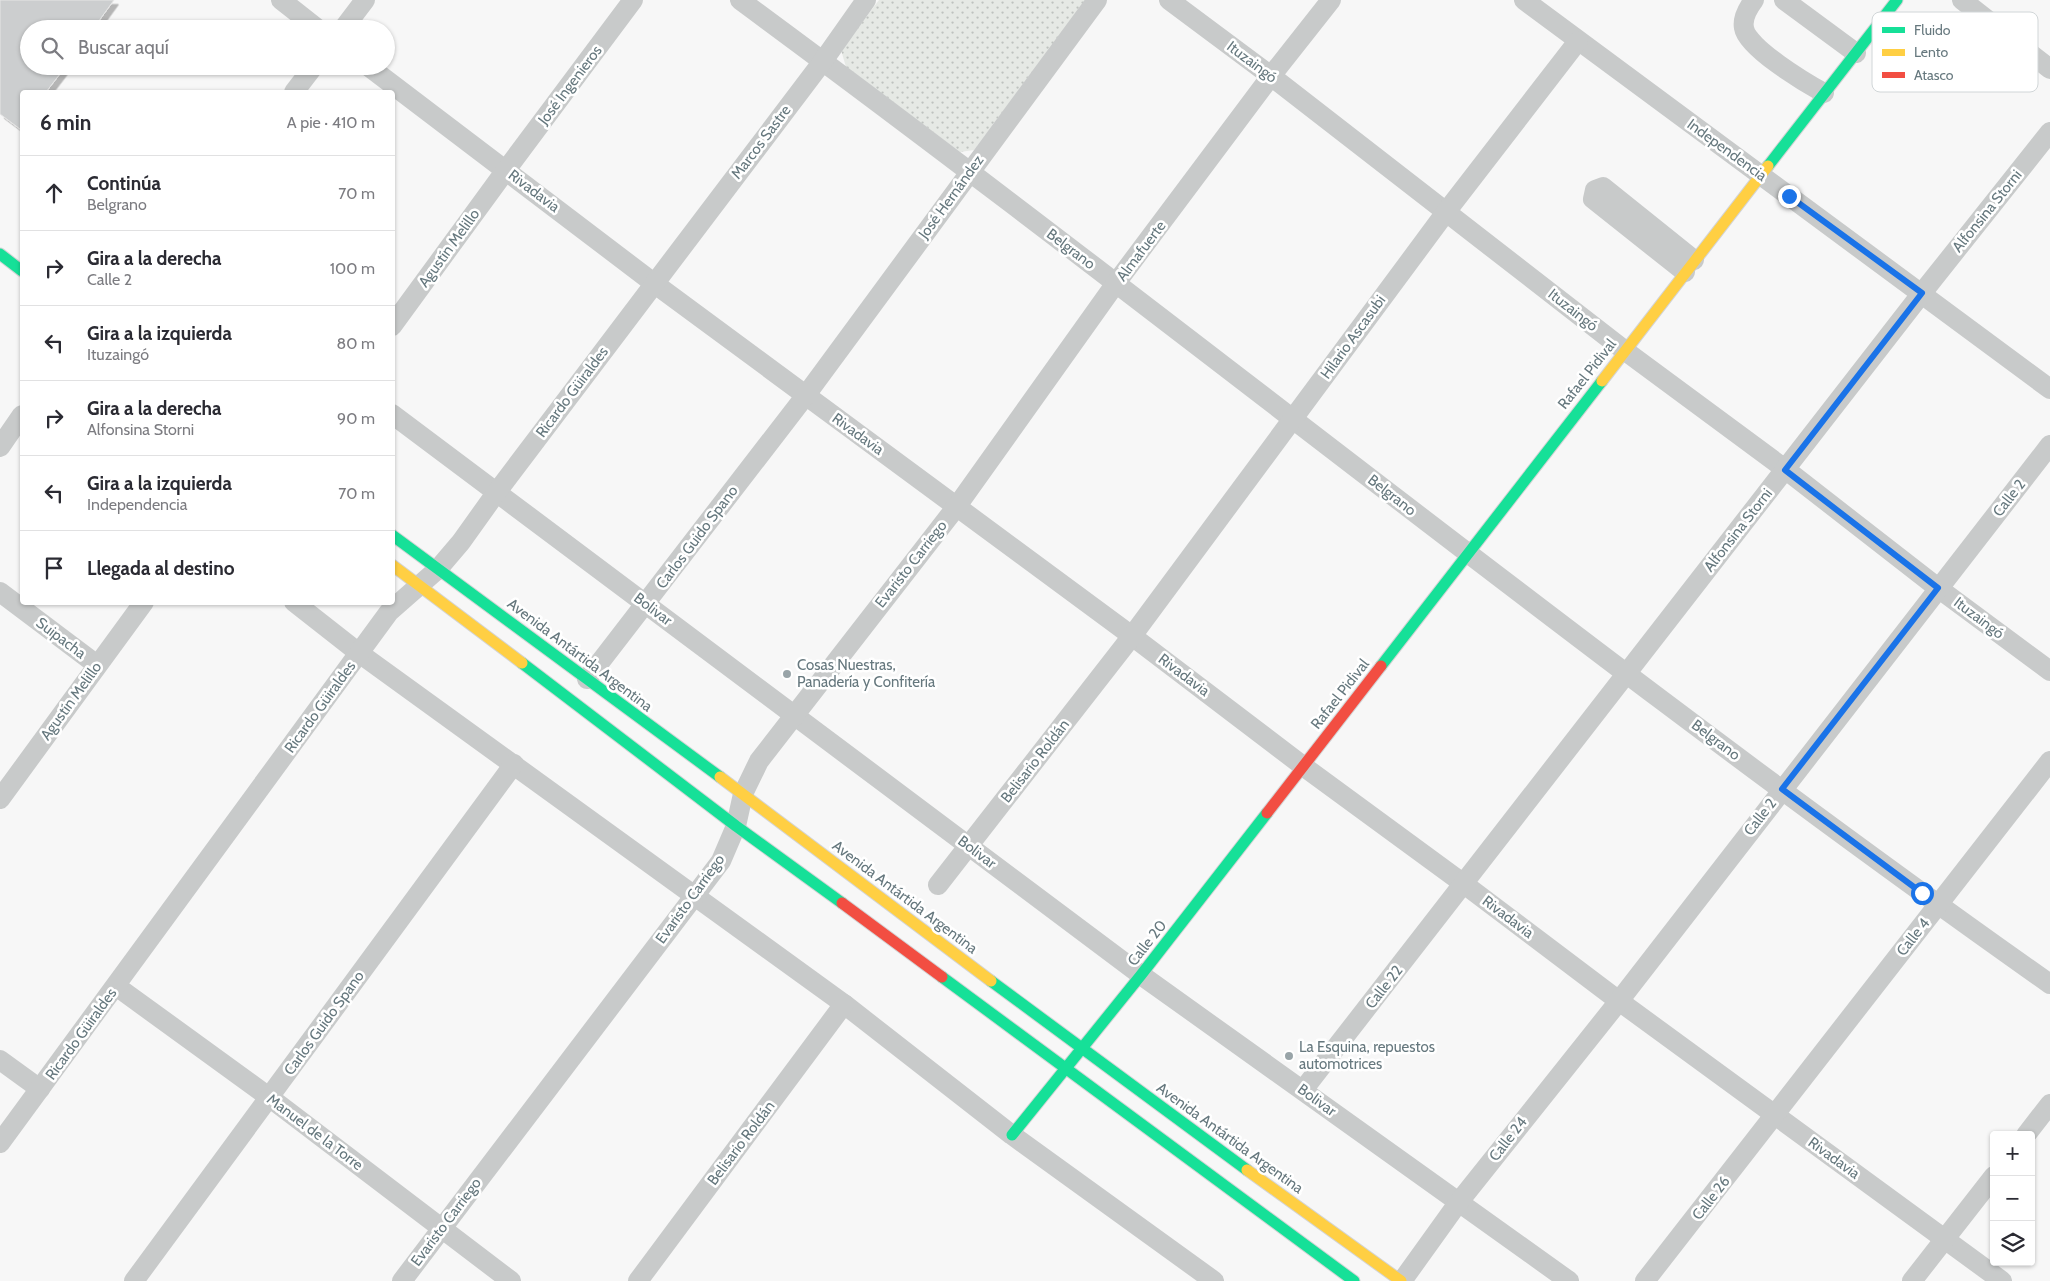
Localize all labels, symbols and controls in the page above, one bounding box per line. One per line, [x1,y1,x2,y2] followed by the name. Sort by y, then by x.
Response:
[1872,12,2038,92] legend
[20,20,395,75] search box
[1914,21,1951,39] text: Fluido
[38,34,66,62] icon: search
[78,36,169,59] text: Buscar aquí
[1223,37,1281,87] street label: Ituzaingó
[534,42,606,129] street label: José Ingenieros
[1914,43,1948,61] text: Lento
[1914,66,1954,84] text: Atasco
[727,101,795,182] street label: Marcos Sastre
[40,110,91,135] text: 6 min
[287,113,375,132] text: A pie · 410 m
[1684,115,1771,185] street label: Independencia
[914,152,987,243] street label: José Hernández
[505,166,564,217] street label: Rivadavia
[1948,166,2026,256] street label: Alfonsina Storni
[87,172,161,195] text: Continúa
[40,179,68,207] icon: ahead
[338,184,375,203] text: 70 m
[1778,185,1801,208] route end
[87,195,147,214] text: Belgrano
[415,205,483,291] street label: Agustín Melillo
[1112,217,1170,285] street label: Almafuerte
[1043,225,1099,273] street label: Belgrano
[87,247,222,270] text: Gira a la derecha
[40,254,68,282] icon: right
[330,259,375,278] text: 100 m
[87,270,132,289] text: Calle 2
[1545,285,1601,335] street label: Ituzaingó
[1317,292,1389,382] street label: Hilario Ascasubi
[87,322,232,345] text: Gira a la izquierda
[40,329,68,357] icon: left
[337,334,375,353] text: 80 m
[1554,335,1620,413] street label: Rafael Pidival
[532,343,612,441] street label: Ricardo Güiraldes
[87,345,149,364] text: Ituzaingó
[87,397,222,420] text: Gira a la derecha
[40,404,68,432] icon: right
[337,409,375,428] text: 90 m
[829,409,888,459] street label: Rivadavia
[87,420,194,439] text: Alfonsina Storni
[1364,471,1420,519] street label: Belgrano
[87,472,232,495] text: Gira a la izquierda
[1989,476,2029,520] street label: Calle 2
[40,479,68,507] icon: left
[652,482,742,592] street label: Carlos Guido Spano
[338,484,375,503] text: 70 m
[1700,485,1776,575] street label: Alfonsina Storni
[87,495,187,514] text: Independencia
[871,517,951,611] street label: Evaristo Carriego
[40,554,68,582] icon: arrive
[87,557,234,580] text: Llegada al destino
[630,589,676,629] street label: Bolivar
[1950,593,2008,643] street label: Ituzaingó
[504,595,657,716] street label: Avenida Antártida Argentina
[33,614,90,663] street label: Suipacha
[1155,650,1214,701] street label: Rivadavia
[1307,655,1373,733] street label: Rafael Pidival
[797,656,936,691] place label: Cosas Nuestras, Panadería y Confitería
[37,658,105,744] street label: Agustín Melillo
[281,658,359,756] street label: Ricardo Güiraldes
[781,668,793,680] marker: Cosas Nuestras, Panadería y Confitería
[997,716,1073,806] street label: Belisario Roldán
[1688,716,1744,764] street label: Belgrano
[1740,795,1780,839] street label: Calle 2
[954,832,1000,872] street label: Bolivar
[829,837,982,958] street label: Avenida Antártida Argentina
[652,851,728,947] street label: Evaristo Carriego
[1911,882,1934,905] route start
[1479,892,1538,943] street label: Rivadavia
[1893,914,1934,960] street label: Calle 4
[1124,917,1170,969] street label: Calle 20
[1361,962,1407,1012] street label: Calle 22
[280,967,368,1079] street label: Carlos Guido Spano
[42,985,120,1083] street label: Ricardo Güiraldes
[1299,1038,1435,1073] place label: La Esquina, repuestos automotrices
[1283,1050,1295,1062] marker: La Esquina, repuestos automotrices
[1153,1079,1307,1198] street label: Avenida Antártida Argentina
[1294,1080,1340,1120] street label: Bolivar
[263,1090,367,1174] street label: Manuel de la Torre
[704,1097,778,1189] street label: Belisario Roldán
[1485,1113,1531,1165] street label: Calle 24
[1990,1131,2035,1266] map controls
[1990,1131,2035,1176] button: +
[1805,1133,1864,1183] street label: Rivadavia
[1688,1172,1734,1224] street label: Calle 26
[407,1174,485,1270] street label: Evaristo Carriego
[1990,1176,2035,1221] button: −
[1990,1221,2035,1266] button: layers

